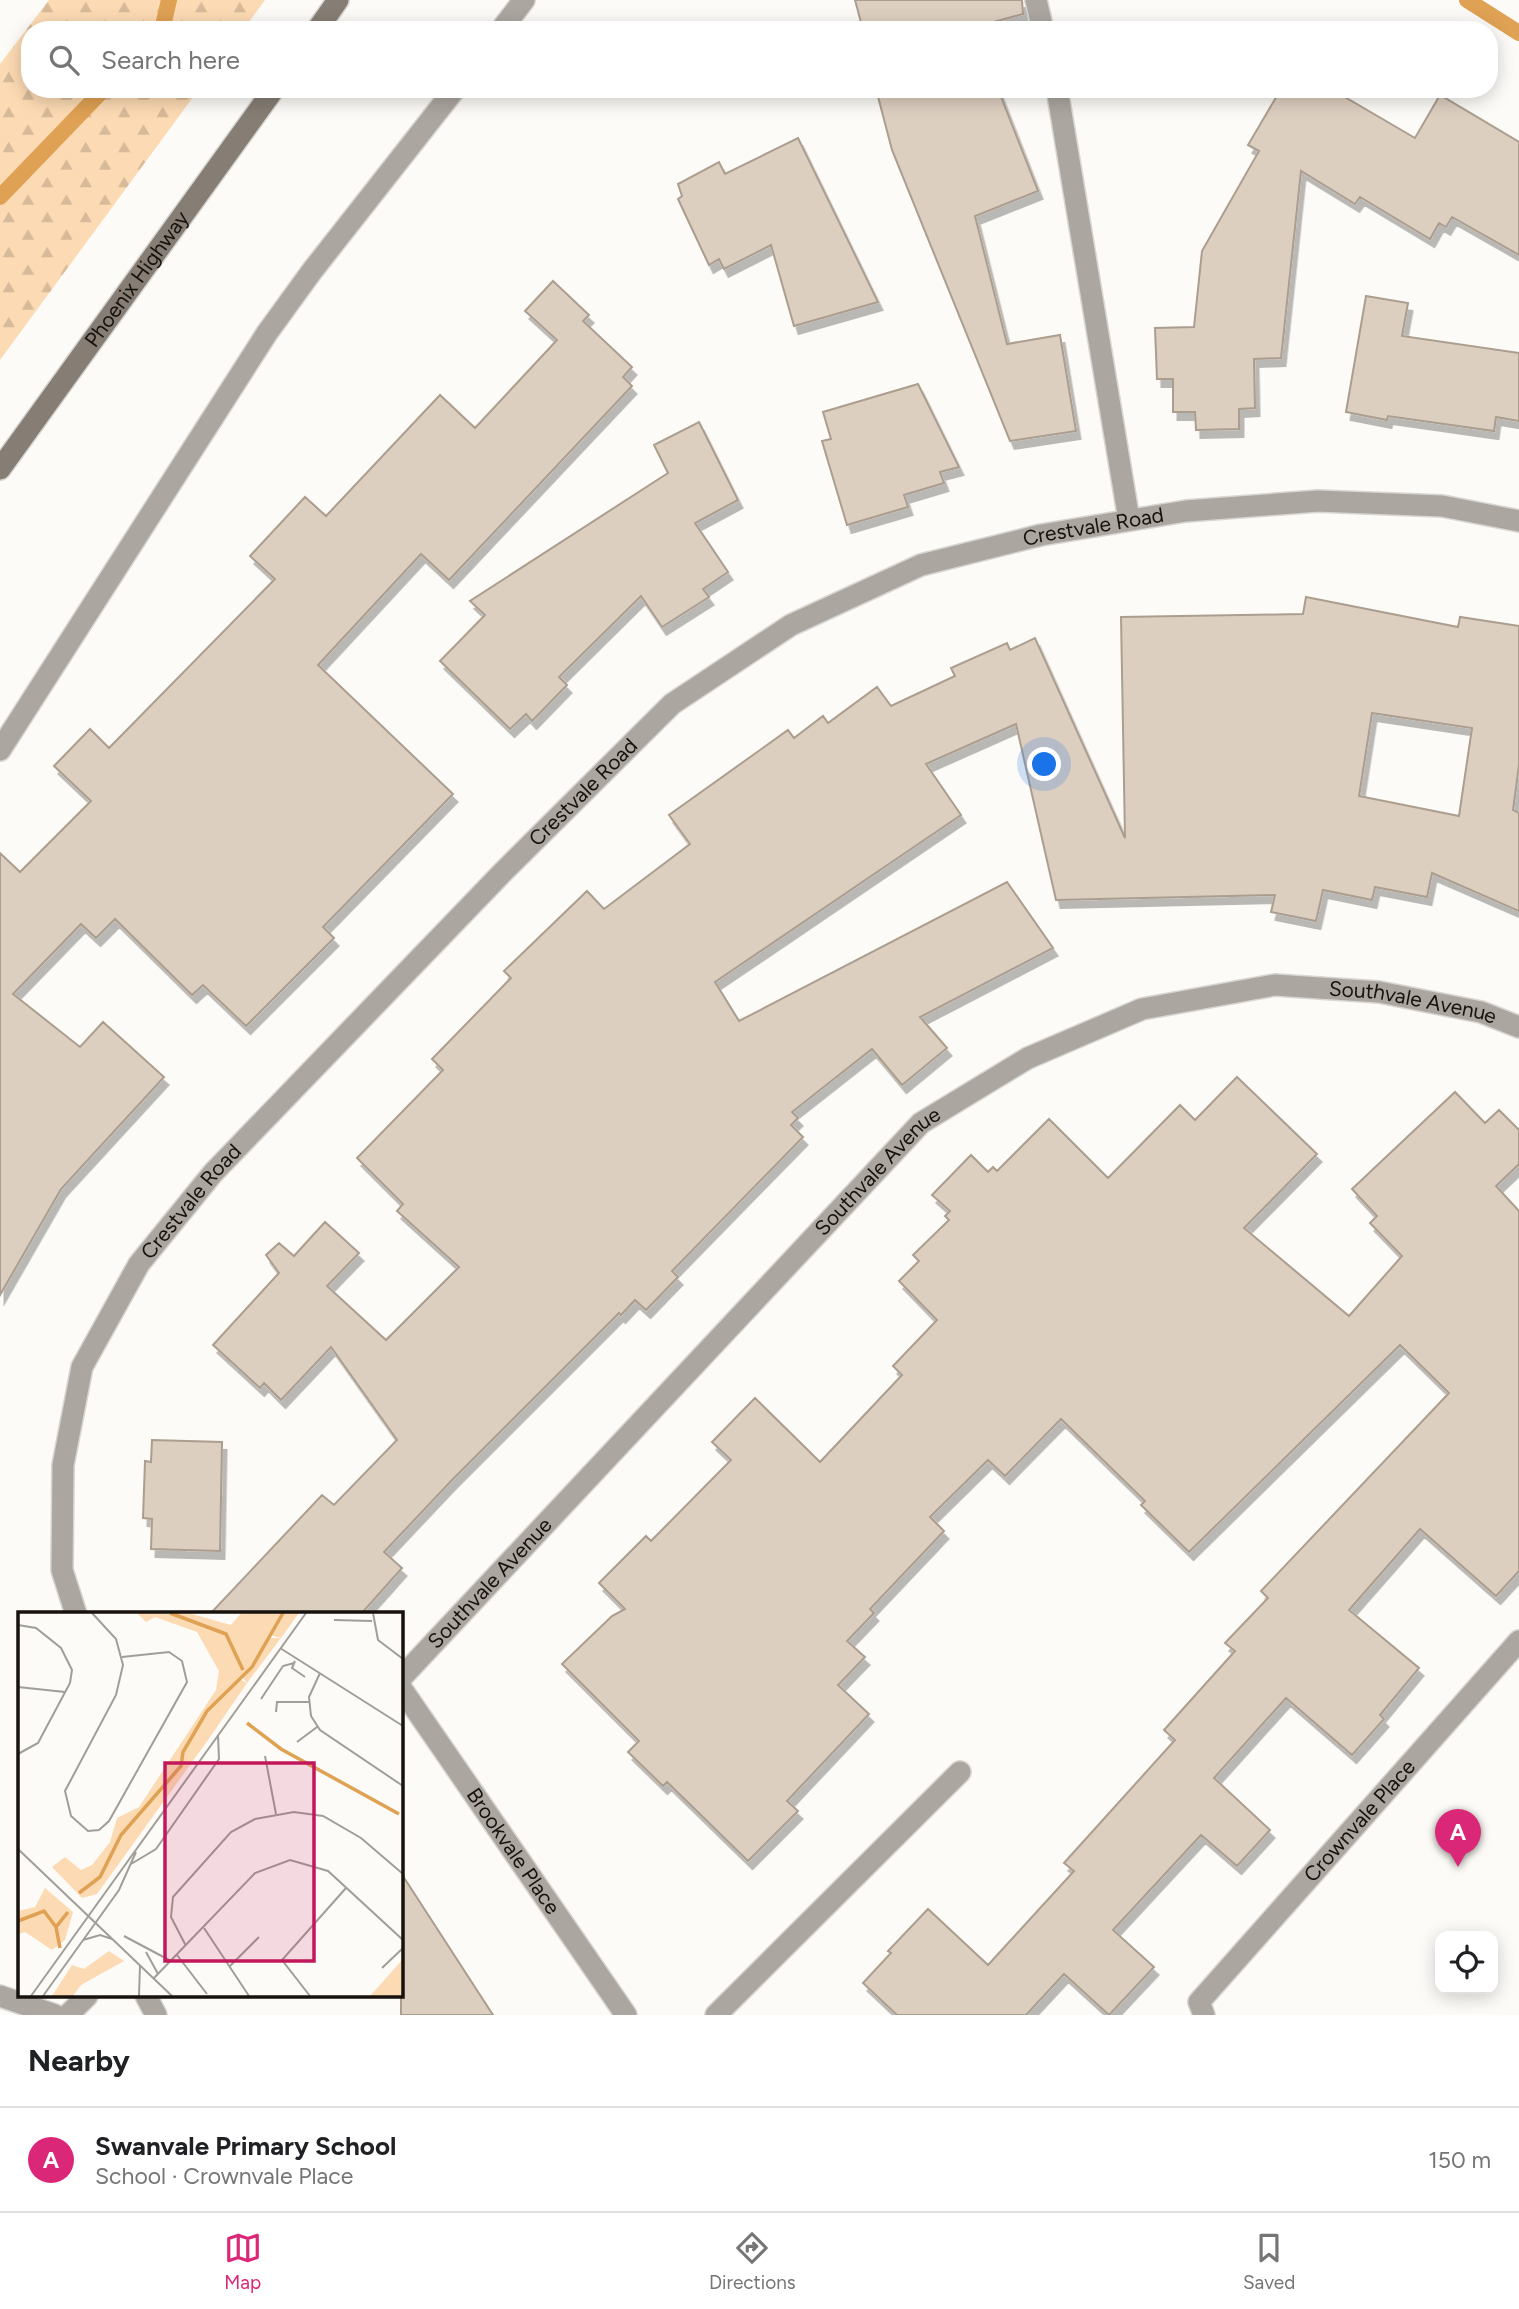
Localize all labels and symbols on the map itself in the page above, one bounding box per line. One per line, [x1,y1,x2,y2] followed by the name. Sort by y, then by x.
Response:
[79,206,194,352] street label: Phoenix Highway
[1020,502,1166,551] street label: Crestvale Road
[523,733,642,851] street label: Crestvale Road
[1027,747,1061,781] your location
[1328,976,1501,1029] street label: Southvale Avenue
[809,1101,945,1240] street label: Southvale Avenue
[135,1139,246,1264] street label: Crestvale Road
[422,1512,557,1653] street label: Southvale Avenue
[18,1612,402,1997] inset map
[1298,1754,1420,1887] street label: Crownvale Place
[462,1783,566,1919] street label: Brookvale Place
[1435,1809,1481,1867] pin: A

